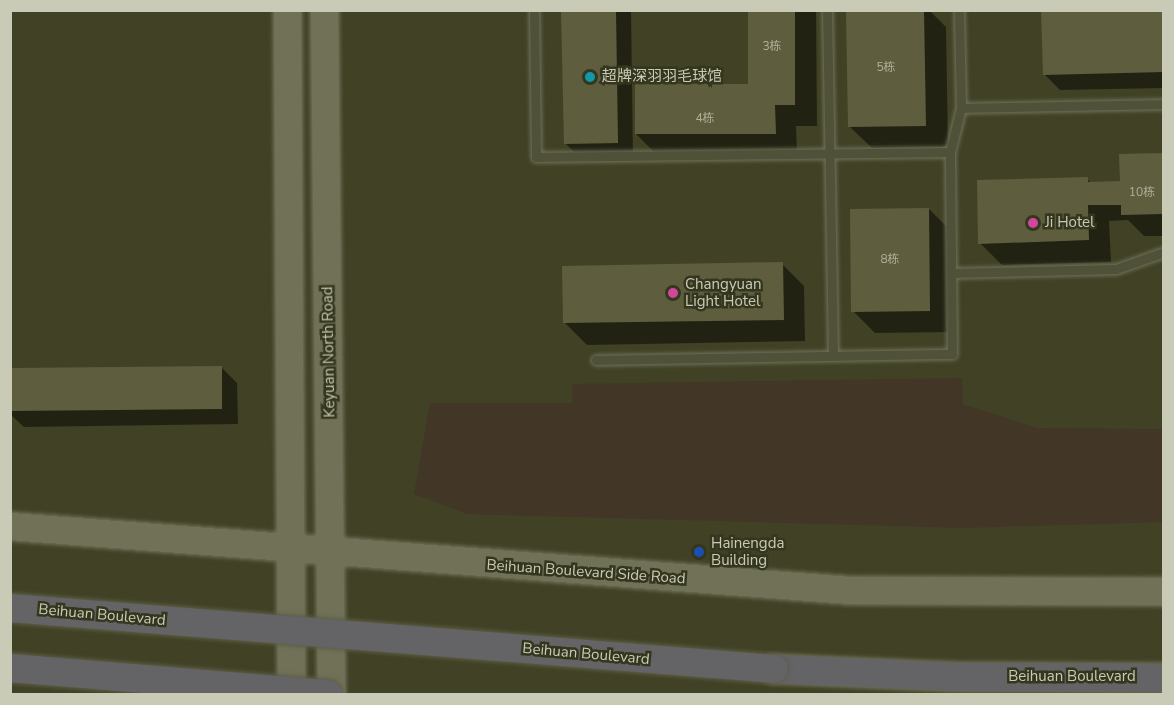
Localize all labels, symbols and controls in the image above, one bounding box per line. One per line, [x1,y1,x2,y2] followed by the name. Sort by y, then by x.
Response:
[762,40,782,54] house number: 3栋
[876,61,896,75] house number: 5栋
[602,68,722,86] place label: 超牌深羽羽毛球馆
[583,70,597,84] marker: 超牌深羽羽毛球馆
[695,112,715,126] house number: 4栋
[1129,186,1155,200] house number: 10栋
[1045,214,1094,232] place label: Ji Hotel
[1026,216,1040,230] marker: Ji Hotel
[880,253,900,267] house number: 8栋
[685,275,761,310] place label: Changyuan Light Hotel
[319,286,339,418] street label: Keyuan North Road
[666,286,680,300] marker: Changyuan Light Hotel
[711,534,784,569] place label: Hainengda Building
[692,545,706,559] marker: Hainengda Building
[486,556,686,588] street label: Beihuan Boulevard Side Road
[38,600,166,630] street label: Beihuan Boulevard
[522,639,650,669] street label: Beihuan Boulevard
[1008,668,1136,686] street label: Beihuan Boulevard

